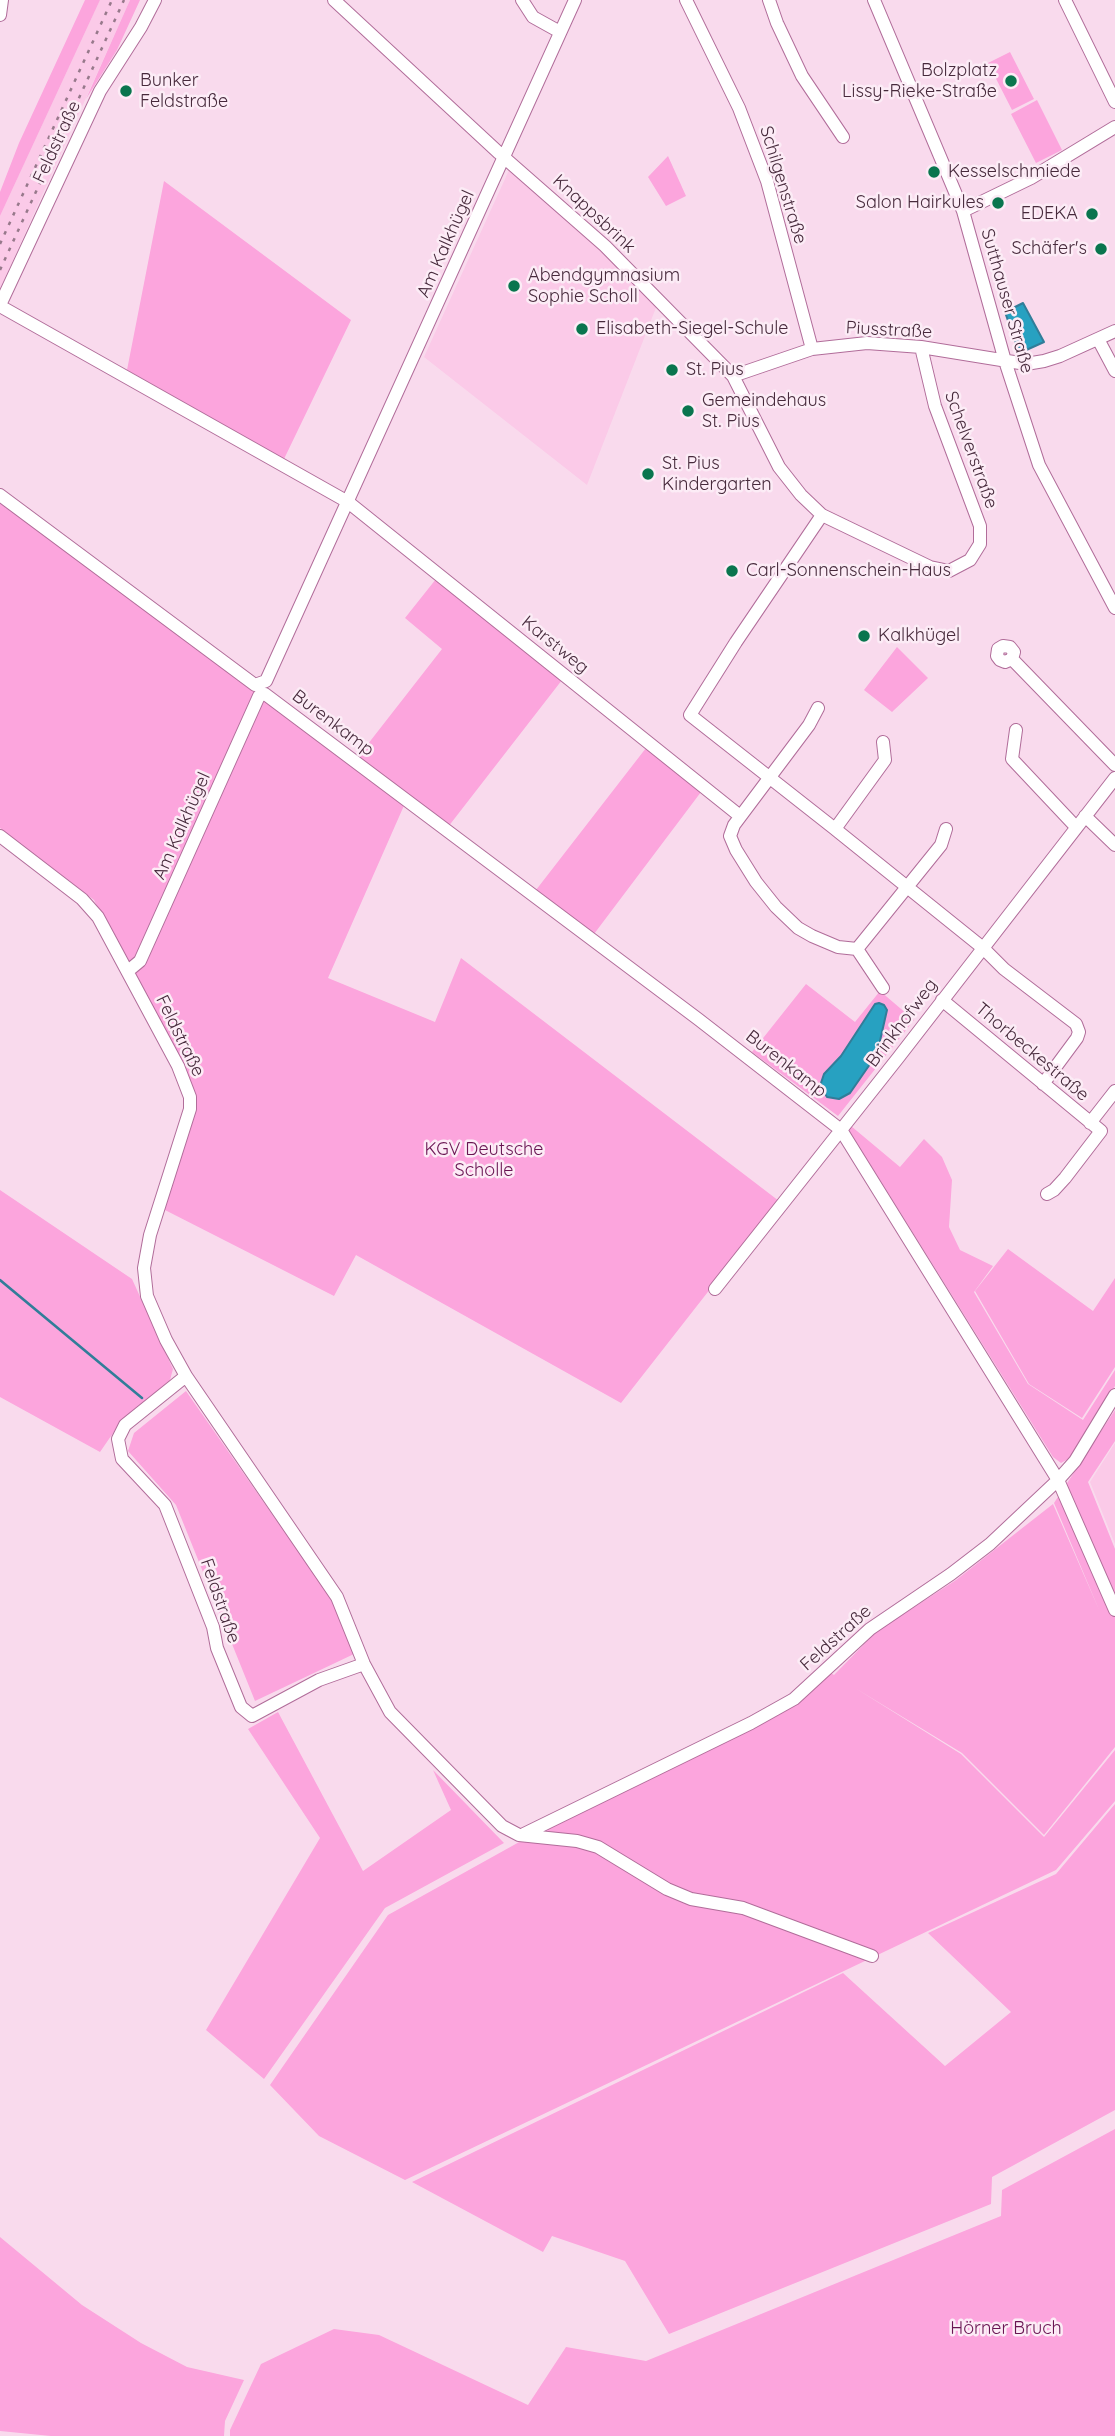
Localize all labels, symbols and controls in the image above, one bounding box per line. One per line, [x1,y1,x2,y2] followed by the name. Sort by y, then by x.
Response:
[842,60,997,102] place label: Bolzplatz Lissy-Rieke-Straße
[140,70,228,112] place label: Bunker Feldstraße
[1003,73,1019,89] marker: Bolzplatz Lissy-Rieke-Straße
[118,83,134,99] marker: Bunker Feldstraße
[29,97,85,187] street label: Feldstraße
[755,123,811,247] street label: Schilgenstraße
[948,161,1081,183] place label: Kesselschmiede
[926,164,942,180] marker: Kesselschmiede
[548,170,640,258] street label: Knappsbrink
[413,187,479,301] street label: Am Kalkhügel
[856,192,984,214] place label: Salon Hairkules
[990,195,1006,211] marker: Salon Hairkules
[1021,203,1078,225] place label: EDEKA
[1084,206,1100,222] marker: EDEKA
[976,226,1038,376] street label: Sutthauser Straße
[1012,238,1087,260] place label: Schäfer's
[1093,241,1109,257] marker: Schäfer's
[528,265,680,308] place label: Abendgymnasium Sophie Scholl
[506,278,522,294] marker: Abendgymnasium Sophie Scholl
[845,317,933,343] street label: Piusstraße
[596,318,788,340] place label: Elisabeth-Siegel-Schule
[574,321,590,337] marker: Elisabeth-Siegel-Schule
[686,359,744,381] place label: St. Pius
[664,362,680,378] marker: St. Pius
[940,388,1002,512] street label: Schelverstraße
[702,390,826,432] place label: Gemeindehaus St. Pius
[680,403,696,419] marker: Gemeindehaus St. Pius
[662,453,772,496] place label: St. Pius Kindergarten
[640,466,656,482] marker: St. Pius Kindergarten
[746,560,951,582] place label: Carl-Sonnenschein-Haus
[724,563,740,579] marker: Carl-Sonnenschein-Haus
[517,611,593,679] street label: Karstweg
[878,625,960,647] place label: Kalkhügel
[856,628,872,644] marker: Kalkhügel
[288,685,378,761] street label: Burenkamp
[149,769,215,883] street label: Am Kalkhügel
[862,975,942,1071] street label: Brinkhofweg
[151,992,209,1080] street label: Feldstraße
[971,998,1093,1106] street label: Thorbeckestraße
[741,1026,831,1102] street label: Burenkamp
[425,1139,543,1182] park label: KGV Deutsche Scholle
[195,1556,245,1646] street label: Feldstraße
[796,1600,876,1676] street label: Feldstraße
[950,2318,1062,2340] park label: Hörner Bruch

